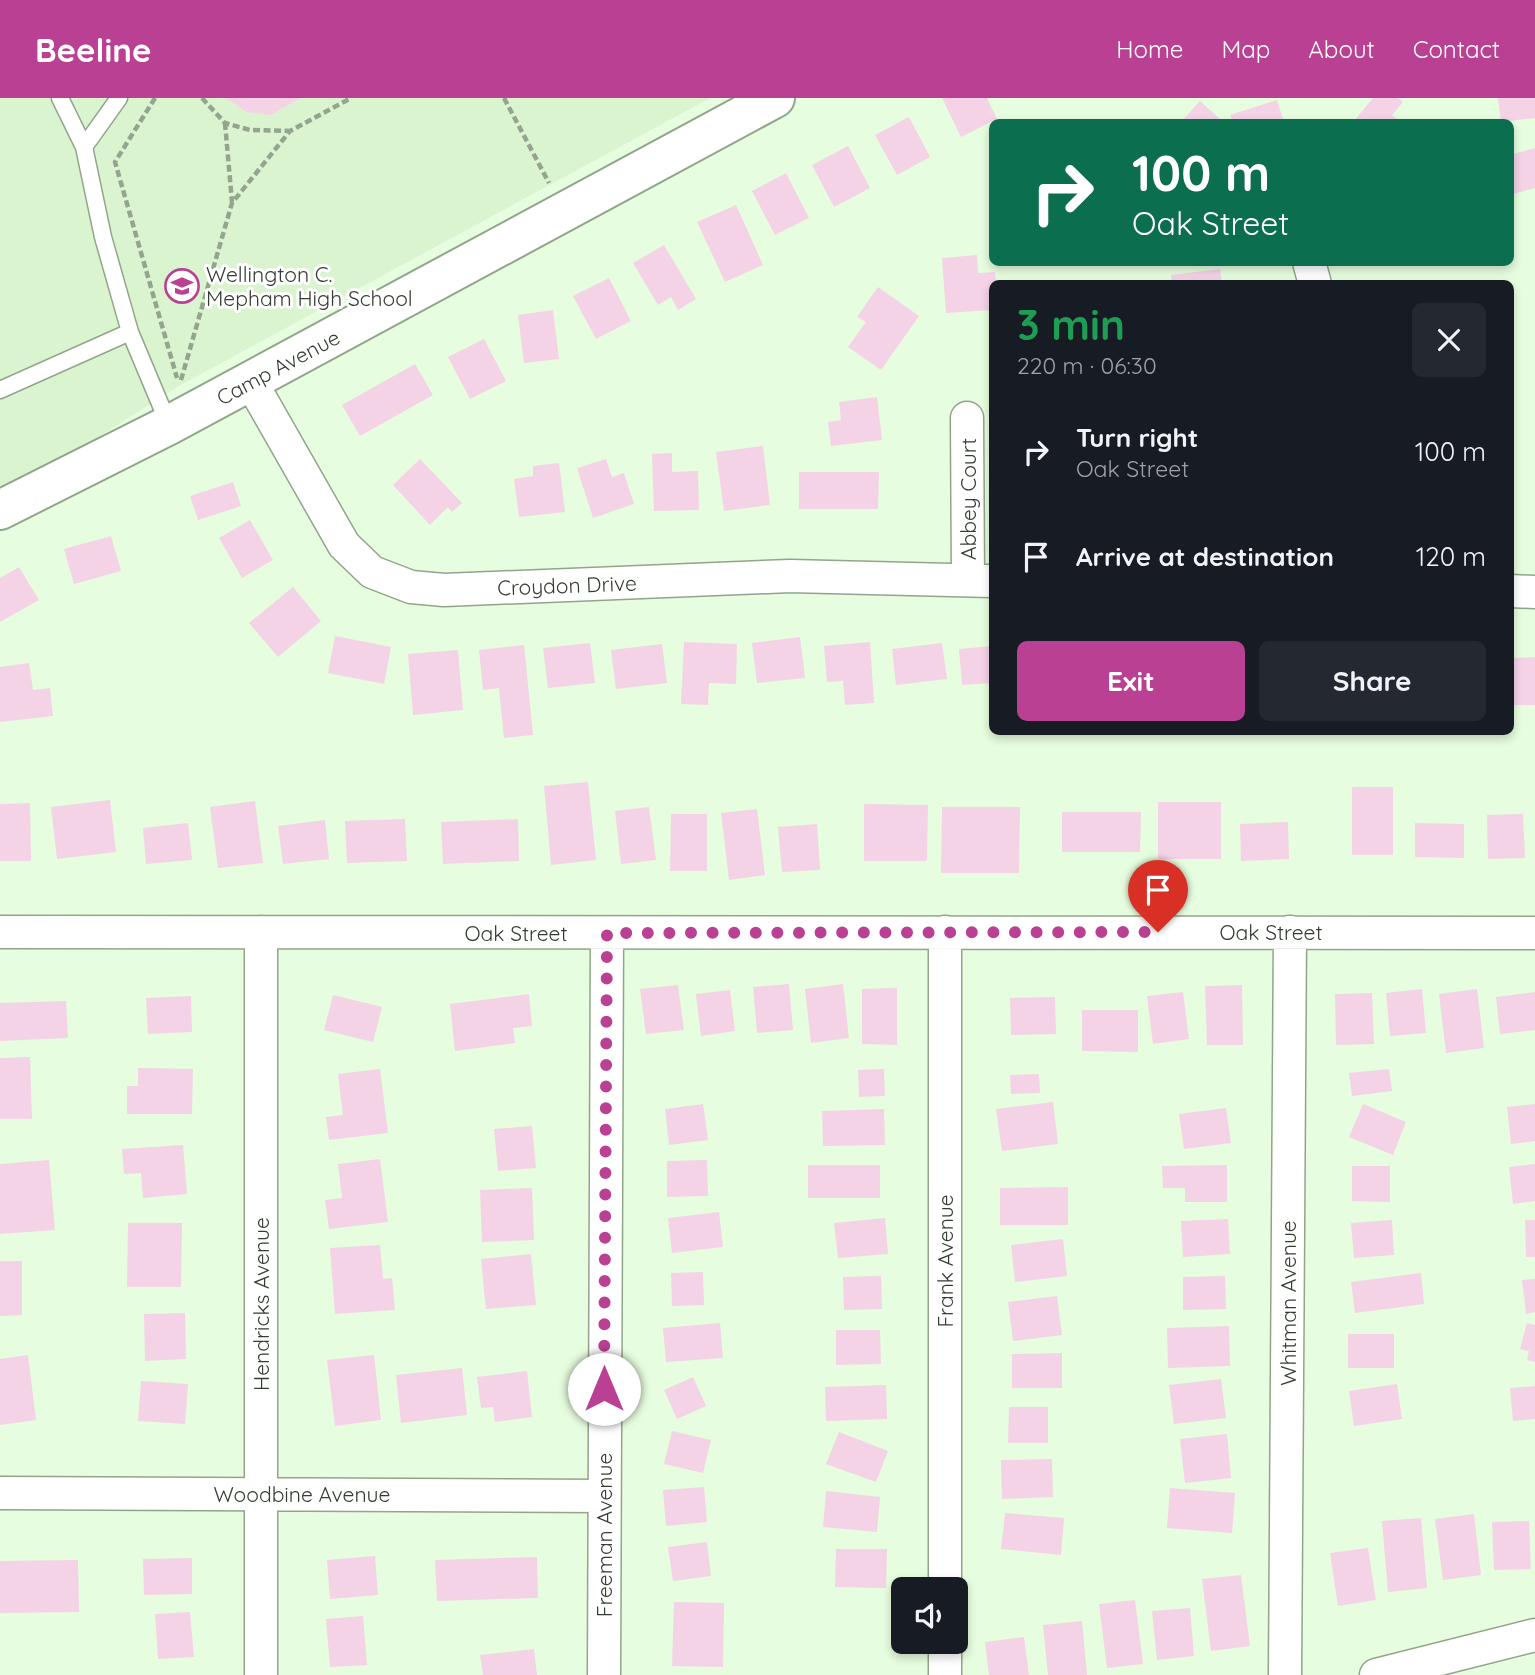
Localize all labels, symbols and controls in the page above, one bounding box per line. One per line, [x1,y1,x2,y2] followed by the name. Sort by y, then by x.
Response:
[35,29,151,70] text: Beeline
[1116,34,1183,64] text: Home
[1221,34,1270,64] text: Map
[1308,34,1375,64] text: About
[1413,34,1500,64] text: Contact
[1132,142,1270,203] text: 100 m
[1017,147,1108,238] icon: right
[1132,203,1289,243] text: Oak Street
[206,261,413,311] place label: Wellington C. Mepham High School
[163,267,201,305] school or university icon: Wellington C. Mepham High School
[1017,298,1125,351] text: 3 min
[1412,303,1486,377] button: close
[212,324,344,410] street label: Camp Avenue
[1017,351,1157,380] text: 220 m · 06:30
[1076,421,1198,454] text: Turn right
[1017,433,1055,471] icon: right
[1415,435,1486,468] text: 100 m
[955,438,981,560] street label: Abbey Court
[1076,454,1189,483] text: Oak Street
[1017,538,1055,576] icon: arrive
[1076,540,1334,573] text: Arrive at destination
[1416,540,1486,573] text: 120 m
[497,570,637,600] street label: Croydon Drive
[1017,641,1245,721] button: Exit
[1259,641,1486,721] button: Share
[1128,860,1188,932] pin
[1139,871,1177,909] icon: arrive
[1219,919,1323,945] street label: Oak Street
[464,920,568,946] street label: Oak Street
[932,1194,958,1328] street label: Frank Avenue
[248,1217,274,1391] street label: Hendricks Avenue
[1275,1220,1301,1386] street label: Whitman Avenue
[567,1352,641,1426] position arrow
[591,1453,617,1617] street label: Freeman Avenue
[214,1481,390,1507] street label: Woodbine Avenue
[891,1577,968,1654] map controls
[891,1577,968,1654] button: sound

